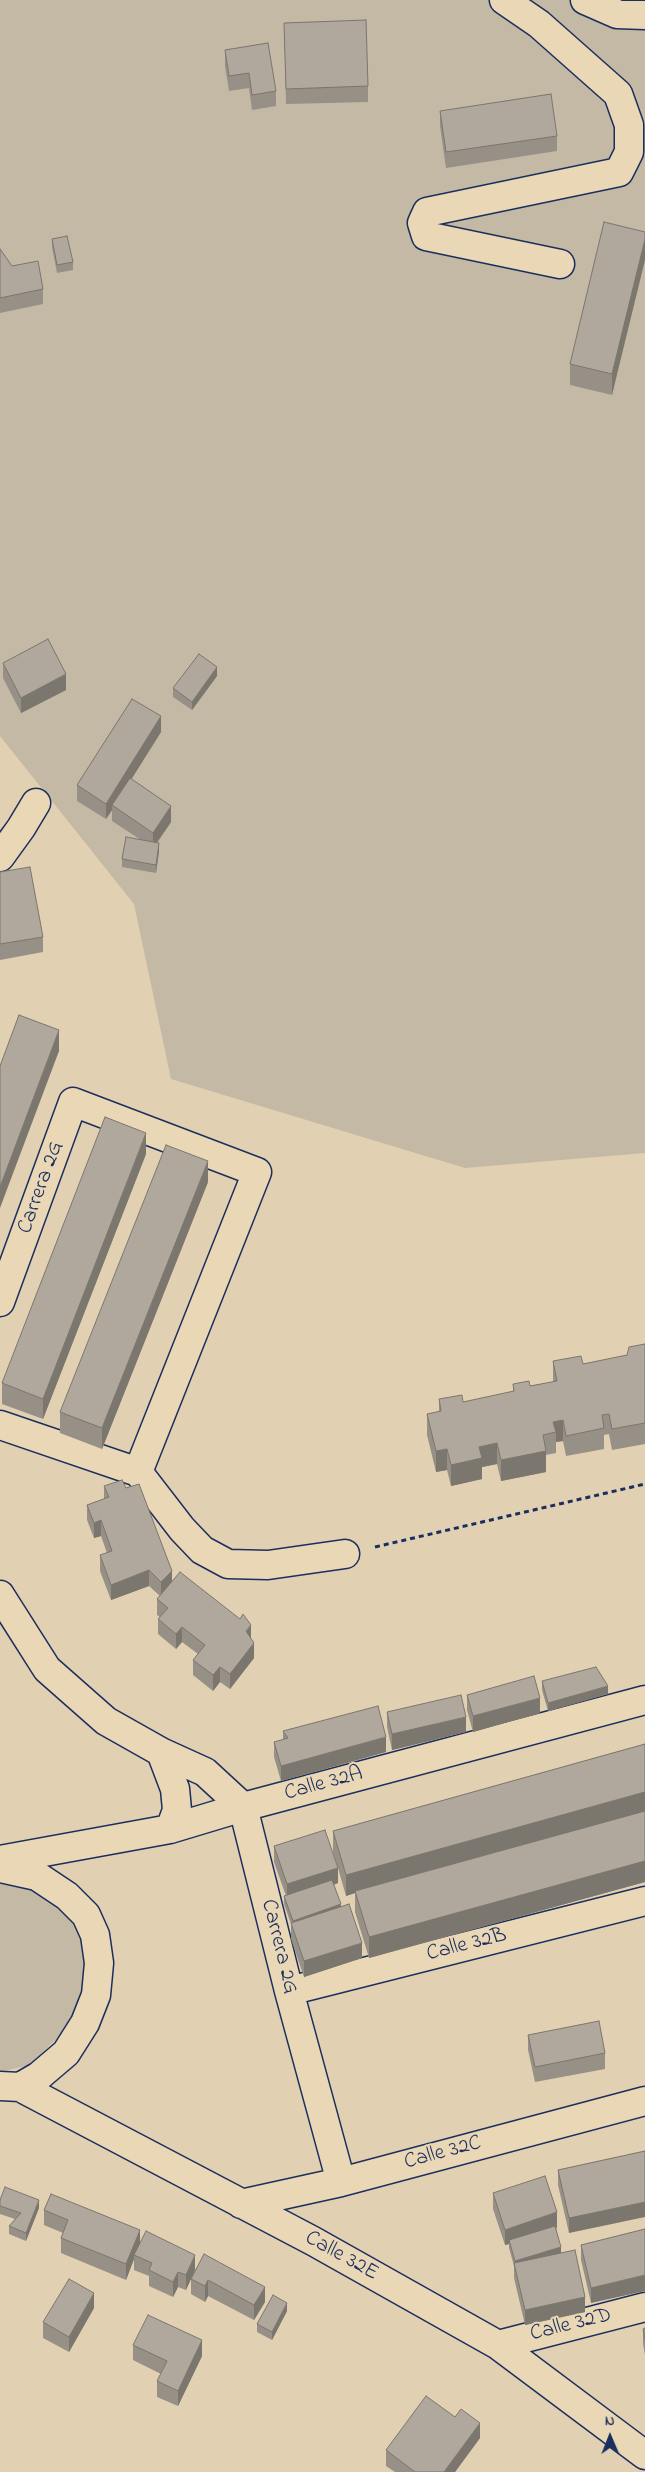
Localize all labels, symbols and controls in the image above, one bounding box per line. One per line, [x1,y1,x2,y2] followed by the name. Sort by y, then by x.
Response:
[13,1138,71,1238] street label: Carrera 2G
[282,1762,366,1808] street label: Calle 32A
[254,1897,302,1997] street label: Carrera 2G
[424,1923,510,1969] street label: Calle 32B
[402,2131,484,2177] street label: Calle 32C
[300,2226,382,2288] street label: Calle 32E
[528,2303,614,2349] street label: Calle 32D
[605,2411,615,2432] text: N
[585,2412,635,2462] north arrow

